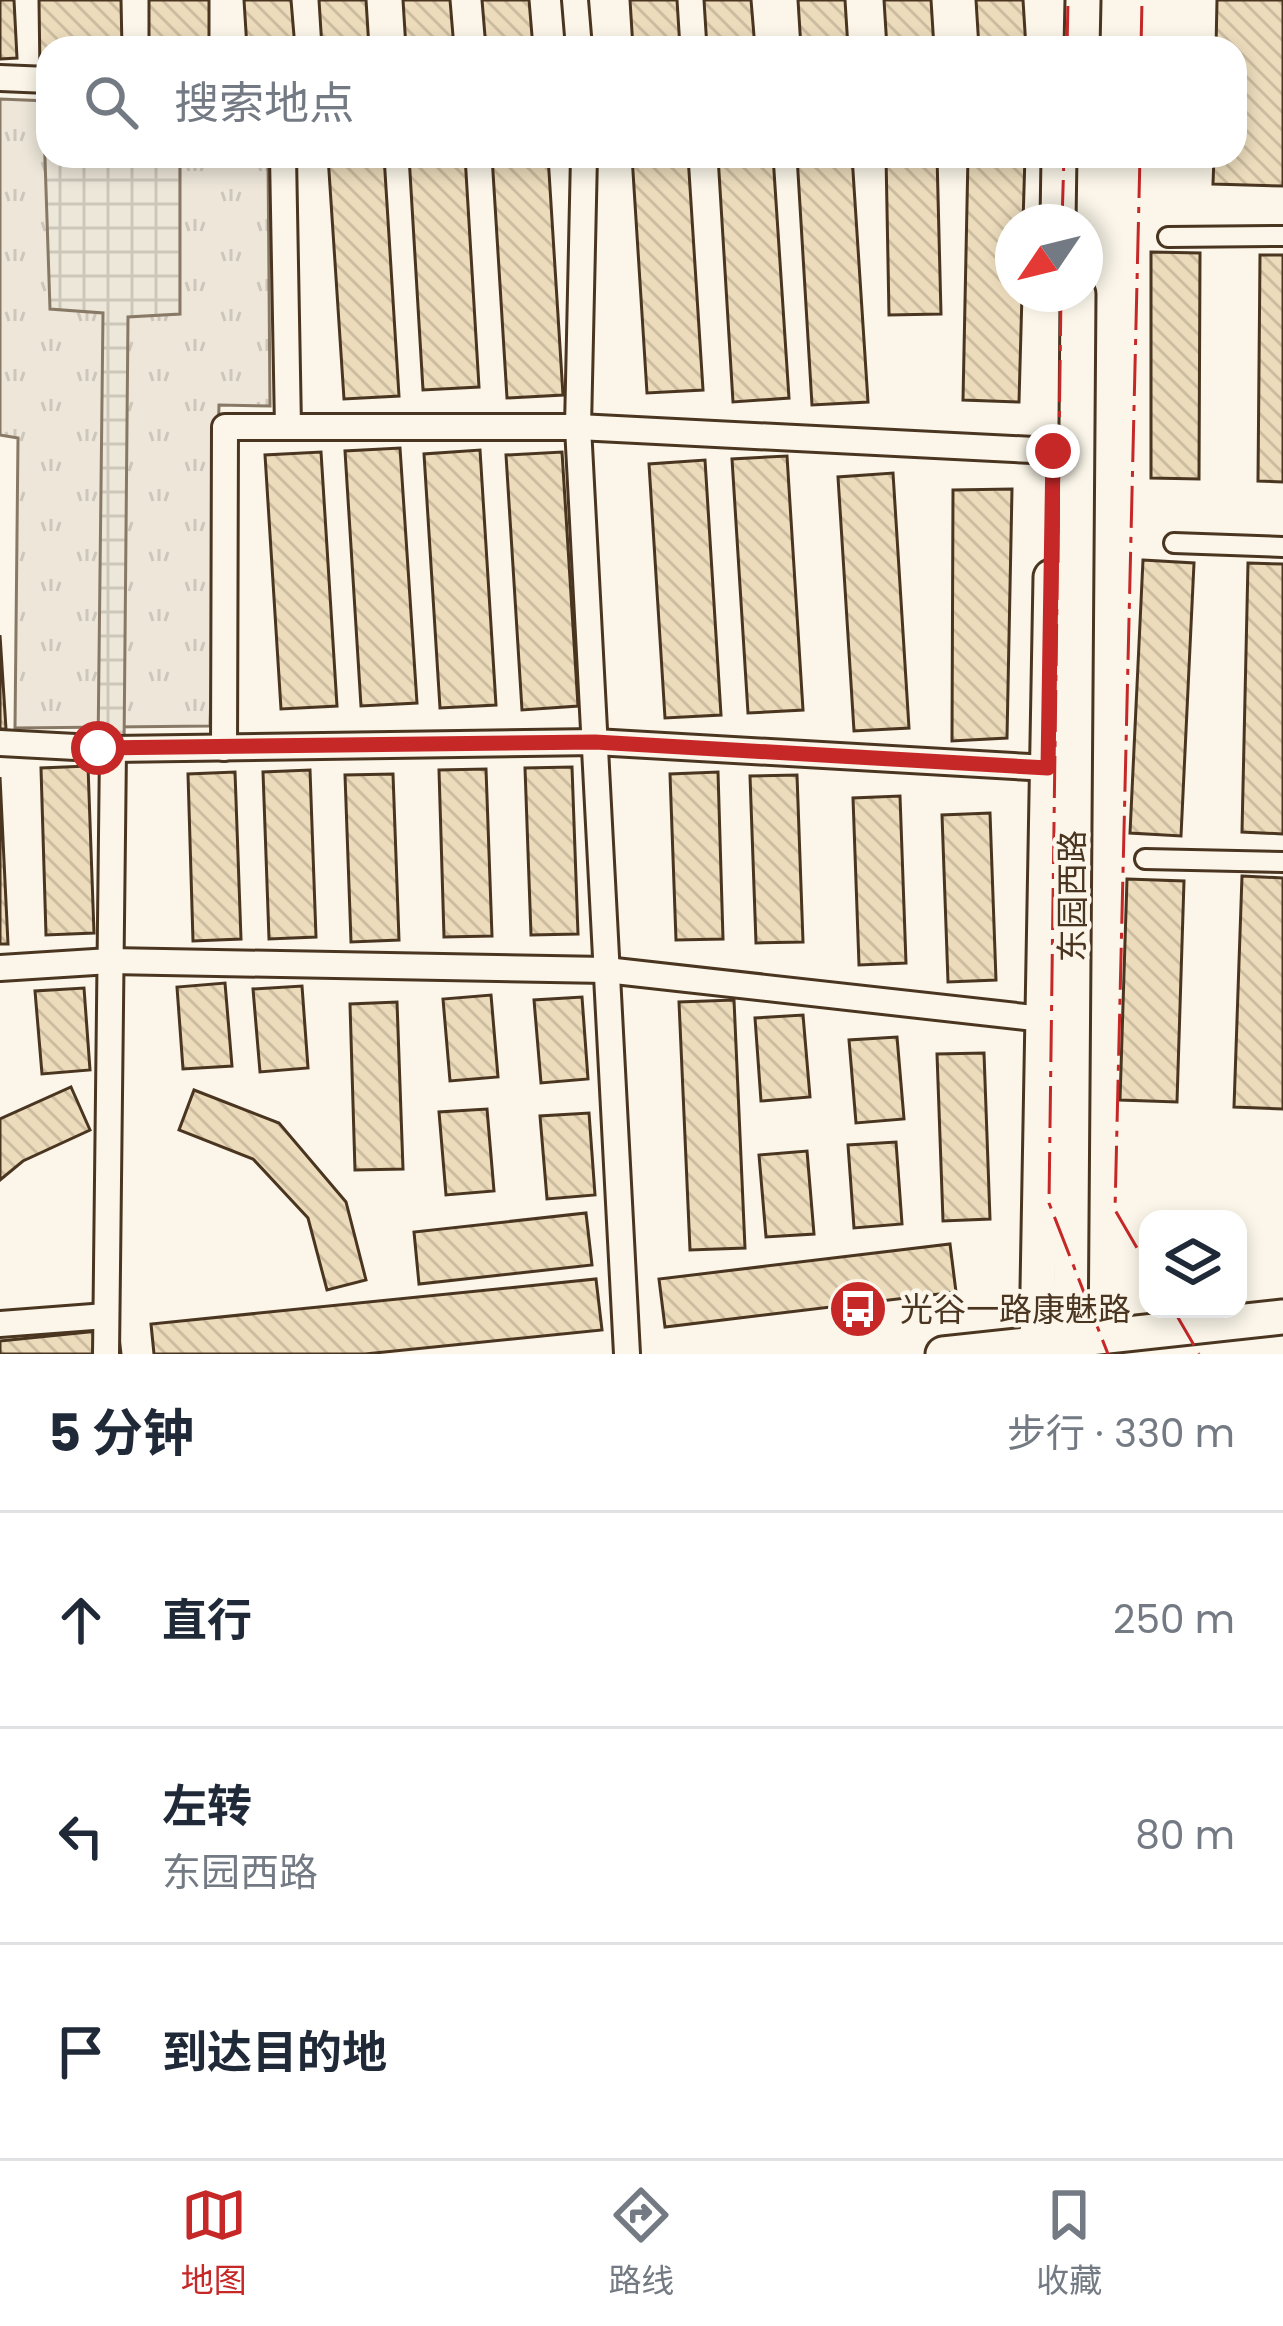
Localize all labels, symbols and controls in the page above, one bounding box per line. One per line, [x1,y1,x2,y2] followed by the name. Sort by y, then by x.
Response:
[36,36,1247,168] search box
[78,69,144,135] icon: search
[174,72,354,135] text: 搜索地点
[995,204,1103,312] north arrow
[1026,424,1080,478] route end
[71,721,125,775] route start
[1049,830,1096,962] street label: 东园西路
[1139,1210,1247,1318] map controls
[1139,1210,1247,1318] button: layers
[827,1278,889,1340] bus stop icon: 光谷一路康魅路
[900,1286,1131,1333] place label: 光谷一路康魅路
[48,1397,194,1469] text: 5 分钟
[1007,1406,1235,1461] text: 步行 · 330 m
[48,1587,114,1653] icon: ahead
[162,1589,252,1652] text: 直行
[1113,1592,1235,1647] text: 250 m
[162,1775,252,1838] text: 左转
[48,1803,114,1869] icon: left
[1135,1808,1235,1863] text: 80 m
[162,1845,318,1900] text: 东园西路
[48,2019,114,2085] icon: arrive
[162,2021,387,2084] text: 到达目的地
[181,2182,247,2306] tab: 地图
[608,2182,674,2306] tab: 路线
[1036,2182,1102,2306] tab: 收藏

